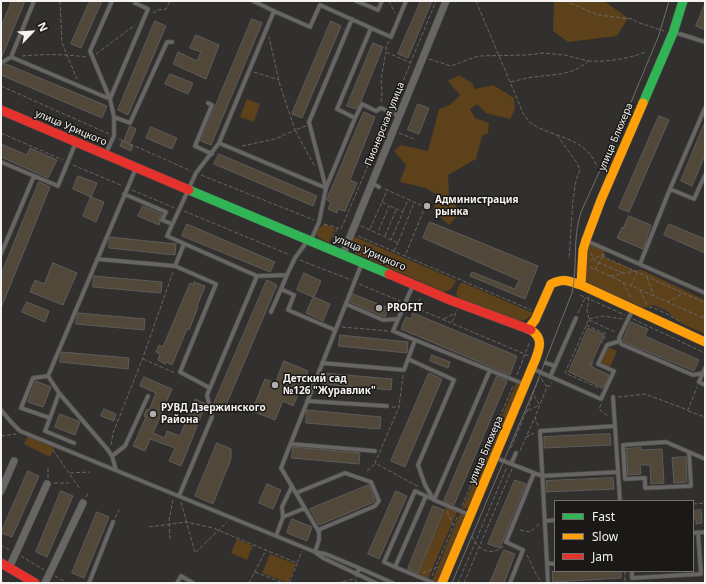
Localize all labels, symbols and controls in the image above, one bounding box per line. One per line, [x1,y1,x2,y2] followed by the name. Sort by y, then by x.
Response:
[12,12,52,52] north arrow
[35,19,52,34] text: N
[363,80,407,168] street label: Пионерская улица
[596,101,636,173] street label: улица Блюхера
[33,107,109,149] street label: улица Урицкого
[435,194,519,218] place label: Администрация рынка
[422,201,432,211] marker: Администрация рынка
[332,232,408,274] street label: улица Урицкого
[387,302,423,314] place label: PROFIT
[374,303,384,313] marker: PROFIT
[283,373,376,396] place label: Детский сад №126 "Журавлик"
[270,380,280,390] marker: Детский сад №126 "Журавлик"
[161,402,266,426] place label: РУВД Дзержинского Района
[148,409,158,419] marker: РУВД Дзержинского Района
[466,414,506,486] street label: улица Блюхера
[554,500,694,572] legend
[592,508,615,525] text: Fast
[592,528,618,545] text: Slow
[592,548,613,565] text: Jam

